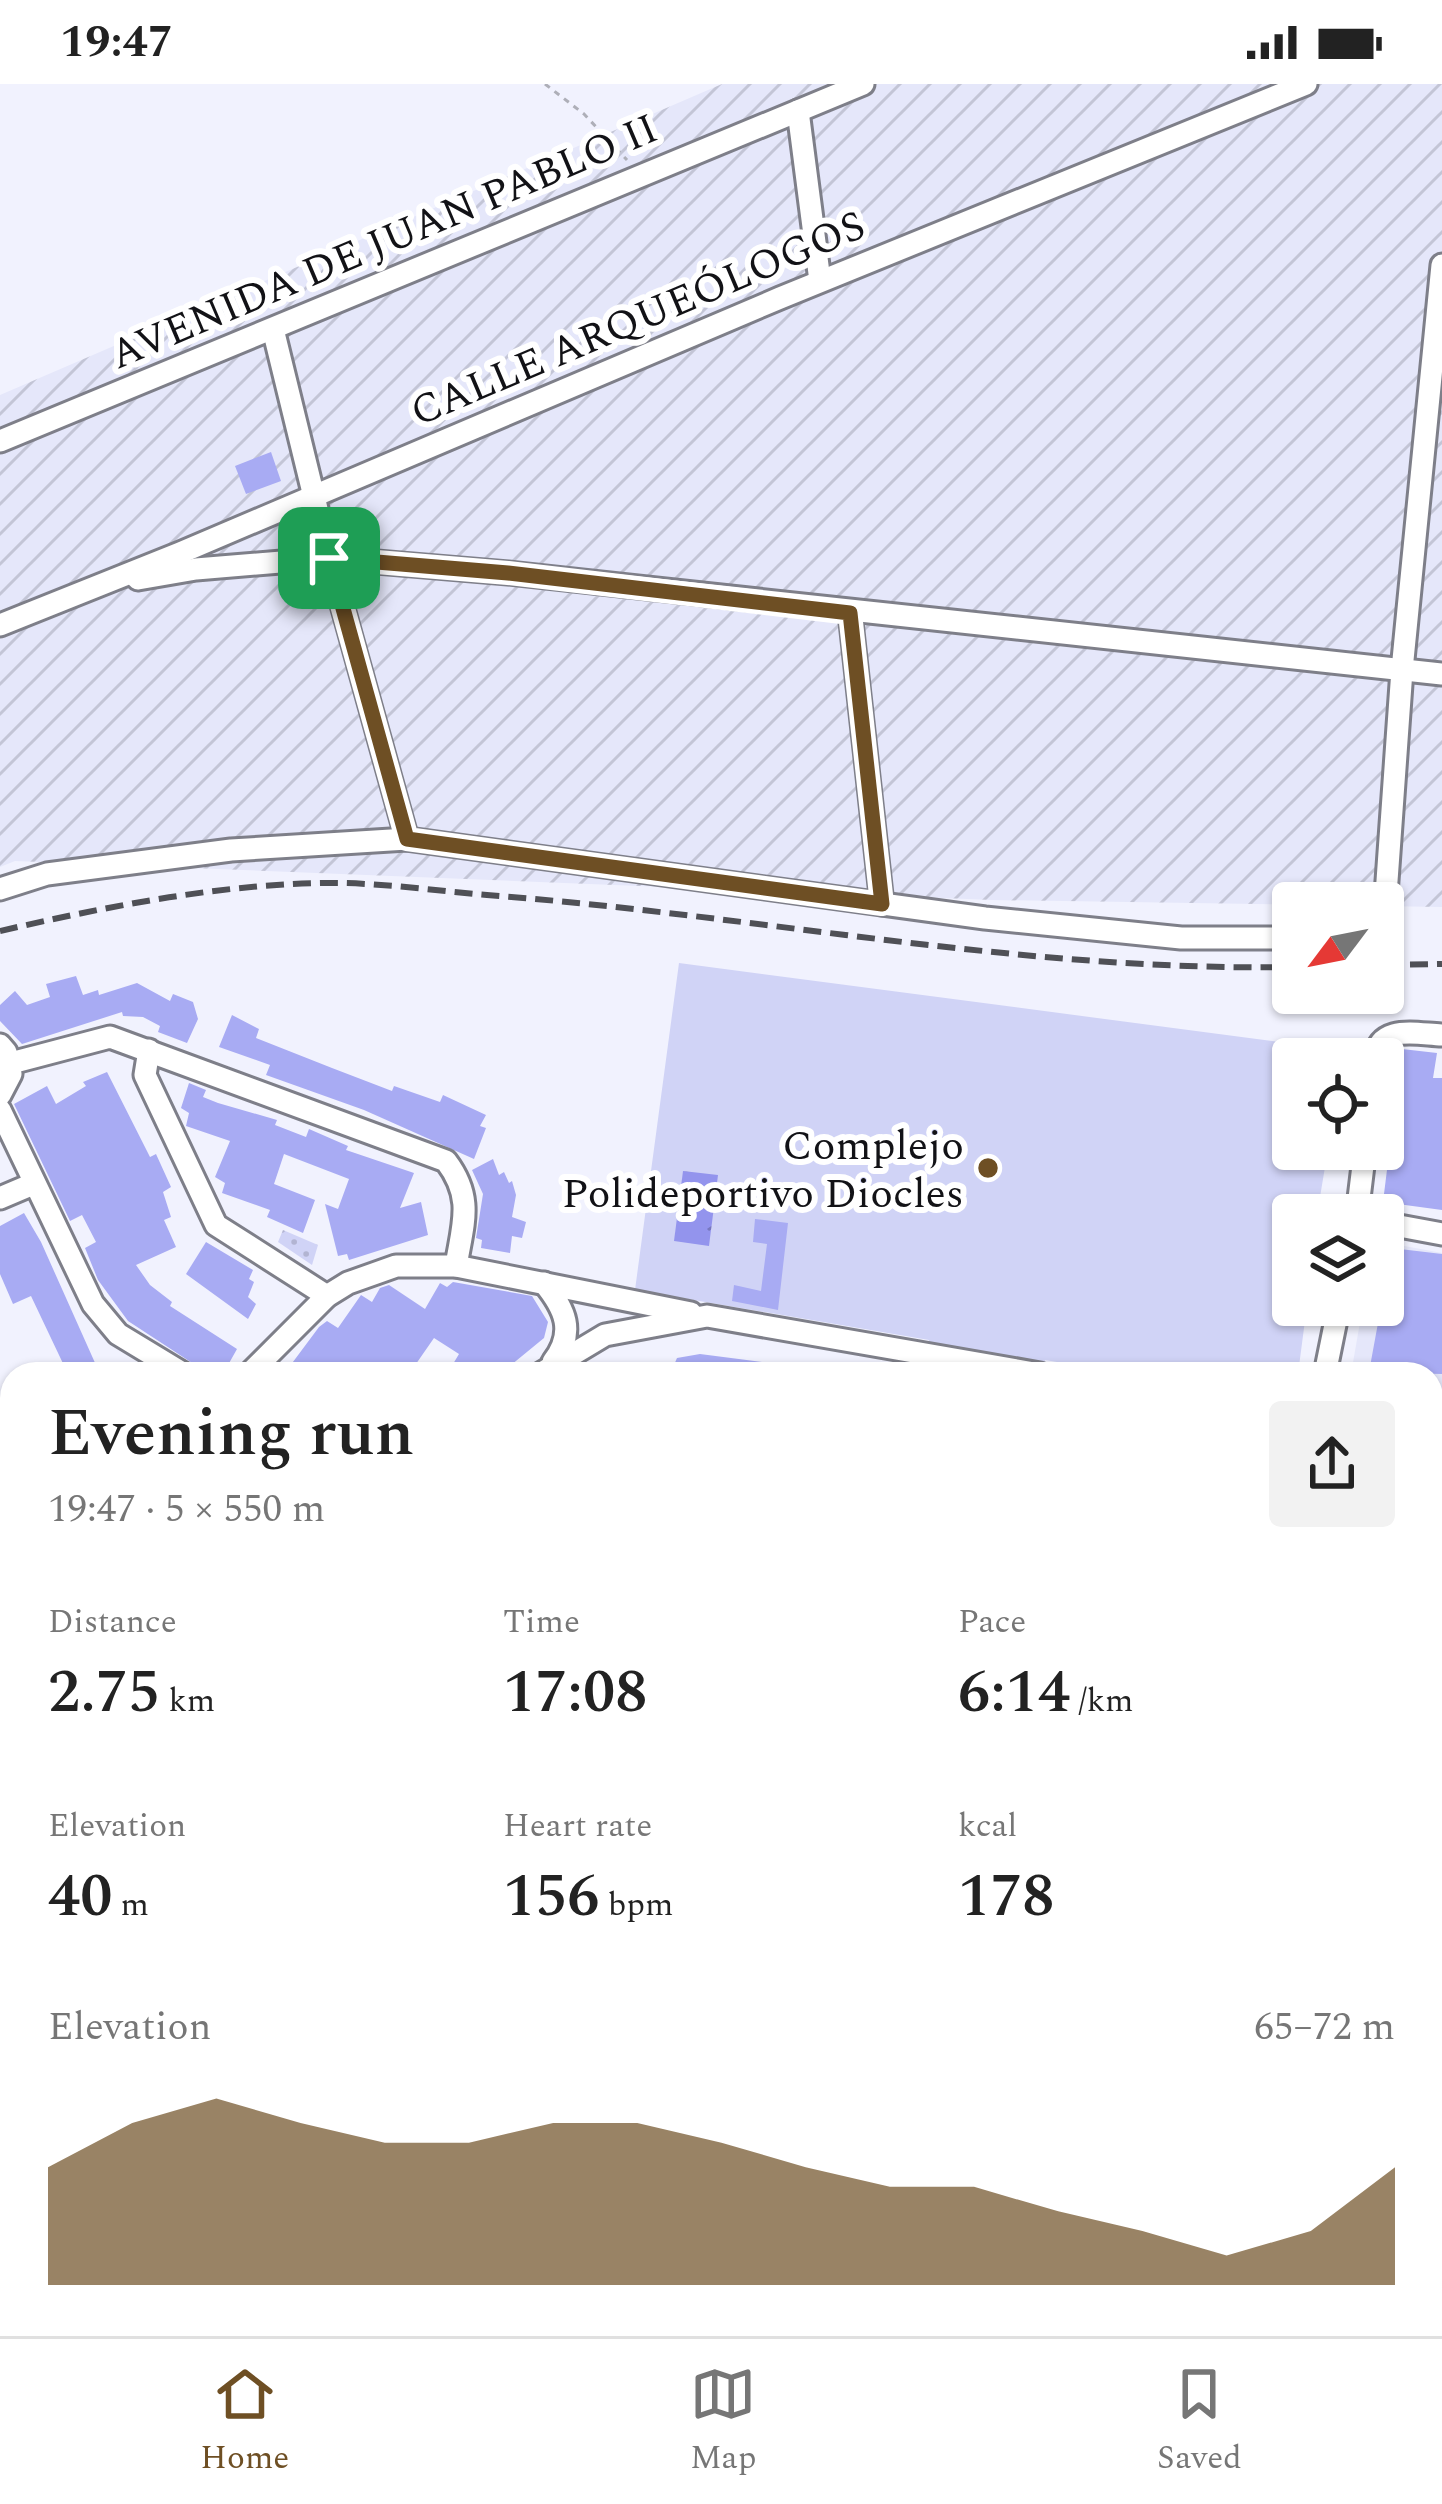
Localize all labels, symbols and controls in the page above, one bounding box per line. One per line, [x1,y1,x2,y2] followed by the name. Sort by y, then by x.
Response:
[60,8,173,77] text: 19:47
[100,98,668,387] street label: AVENIDA DE JUAN PABLO II
[401,195,875,444] street label: CALLE ARQUEÓLOGOS
[278,507,380,609] pin
[296,525,362,591] icon: arrive
[1272,882,1404,1014] north arrow
[1272,882,1404,1326] map controls
[1272,1038,1404,1170] button: locate
[562,1115,964,1226] place label: Complejo Polideportivo Diocles
[975,1155,1001,1181] marker: Complejo Polideportivo Diocles
[1272,1194,1404,1326] button: layers
[48,1384,414,1485] text: Evening run
[1269,1401,1395,1527] button: share
[48,1480,325,1539] text: 19:47 · 5 × 550 m
[48,1597,177,1647] text: Distance
[503,1597,580,1647] text: Time
[958,1597,1026,1647] text: Pace
[48,1647,160,1739] text: 2.75
[503,1647,647,1739] text: 17:08
[958,1647,1070,1739] text: 6:14
[160,1676,215,1726] text: km
[1070,1676,1133,1726] text: /km
[48,1801,186,1851] text: Elevation
[503,1801,652,1851] text: Heart rate
[958,1801,1017,1851] text: kcal
[48,1851,112,1943] text: 40
[503,1851,599,1943] text: 156
[958,1851,1054,1943] text: 178
[112,1880,149,1930] text: m
[599,1880,673,1930] text: bpm
[48,1998,211,2057] text: Elevation
[1254,1998,1395,2057] text: 65–72 m
[200,2361,289,2483] tab: Home
[690,2361,756,2483] tab: Map
[1157,2361,1242,2483] tab: Saved

